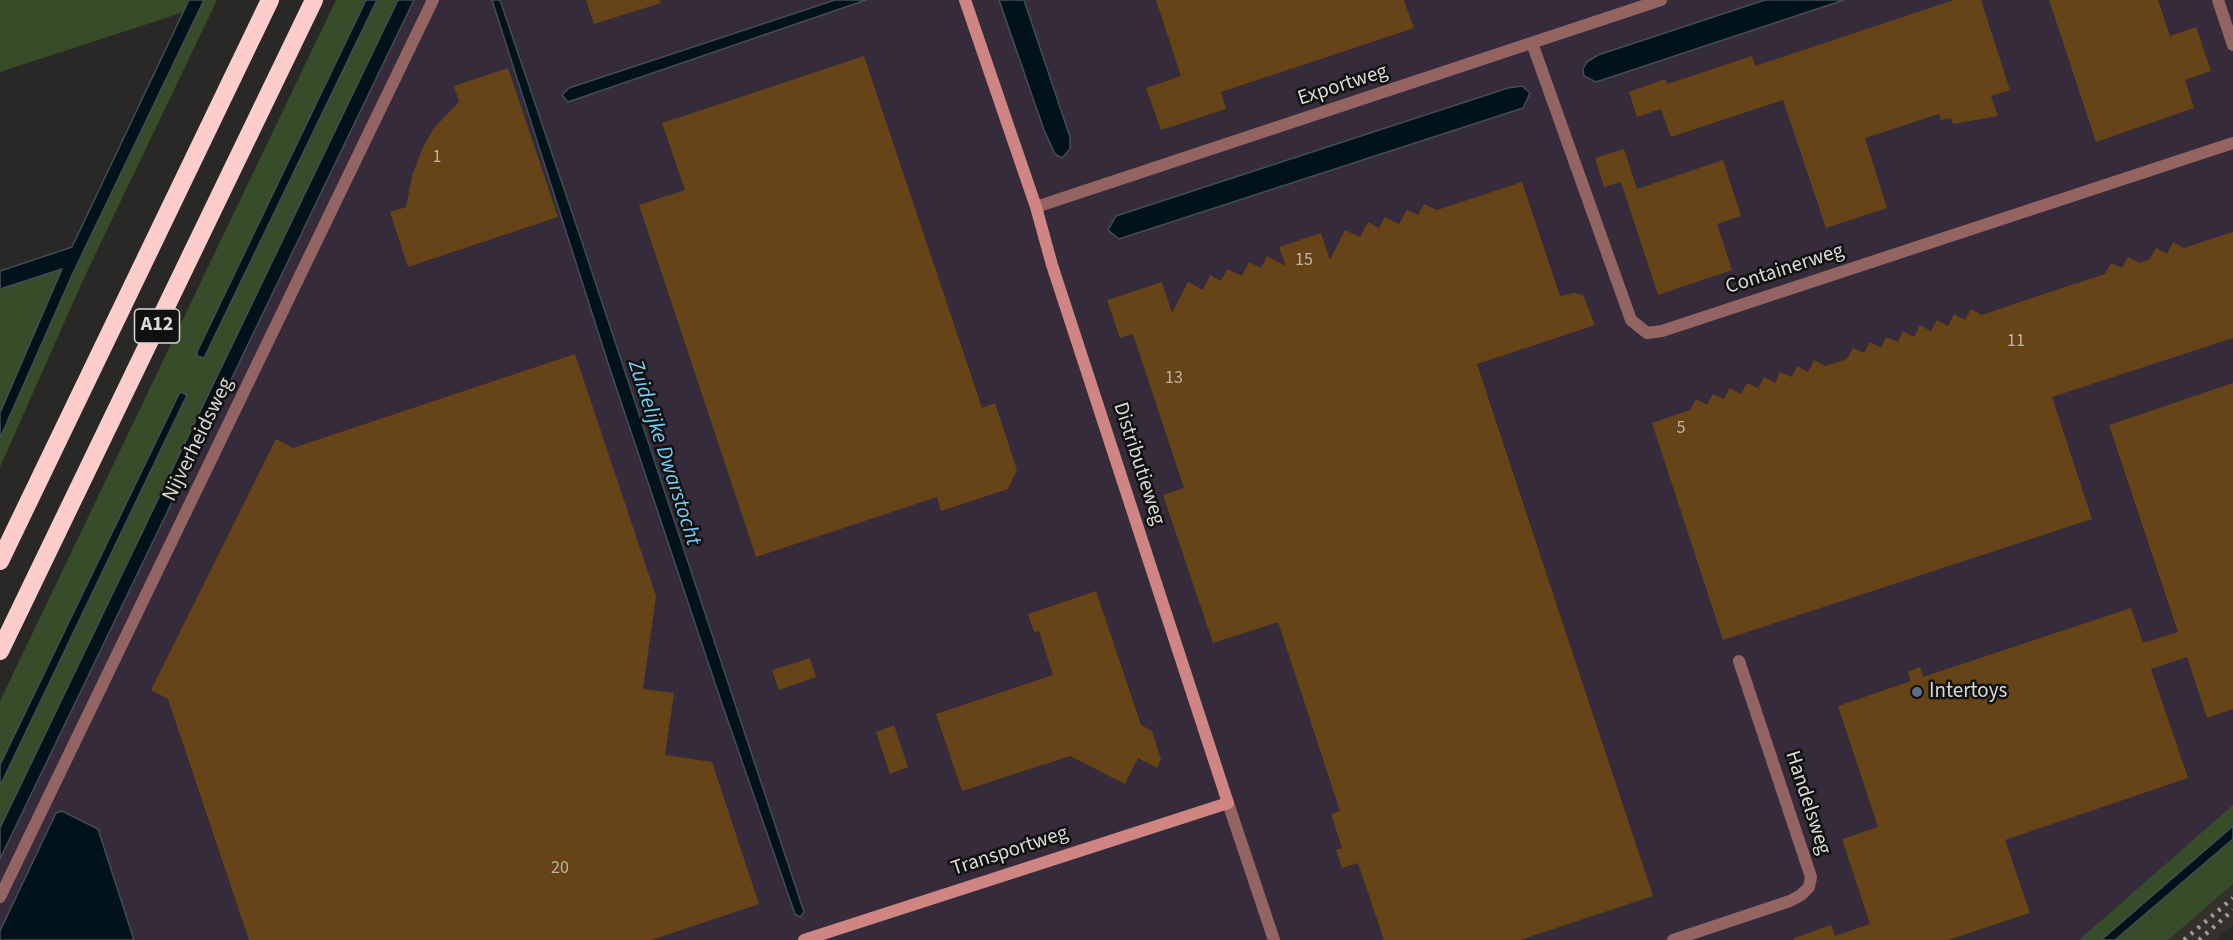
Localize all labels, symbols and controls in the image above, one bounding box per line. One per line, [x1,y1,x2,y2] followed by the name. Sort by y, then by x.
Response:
[1295,60,1391,112] street label: Exportweg
[433,147,441,169] house number: 1
[1723,239,1847,301] street label: Containerweg
[1295,250,1313,272] house number: 15
[134,309,180,343] road number: A12
[2007,331,2025,353] house number: 11
[621,357,705,549] water label: Zuidelijke Dwarstocht
[1165,368,1183,390] house number: 13
[158,374,240,506] street label: Nijverheidsweg
[1106,399,1170,529] street label: Distributieweg
[1677,418,1685,440] house number: 5
[1929,679,2007,705] place label: Intertoys
[1910,685,1924,699] marker: Intertoys
[1778,748,1836,858] street label: Handelsweg
[948,821,1072,883] street label: Transportweg
[551,858,569,880] house number: 20

